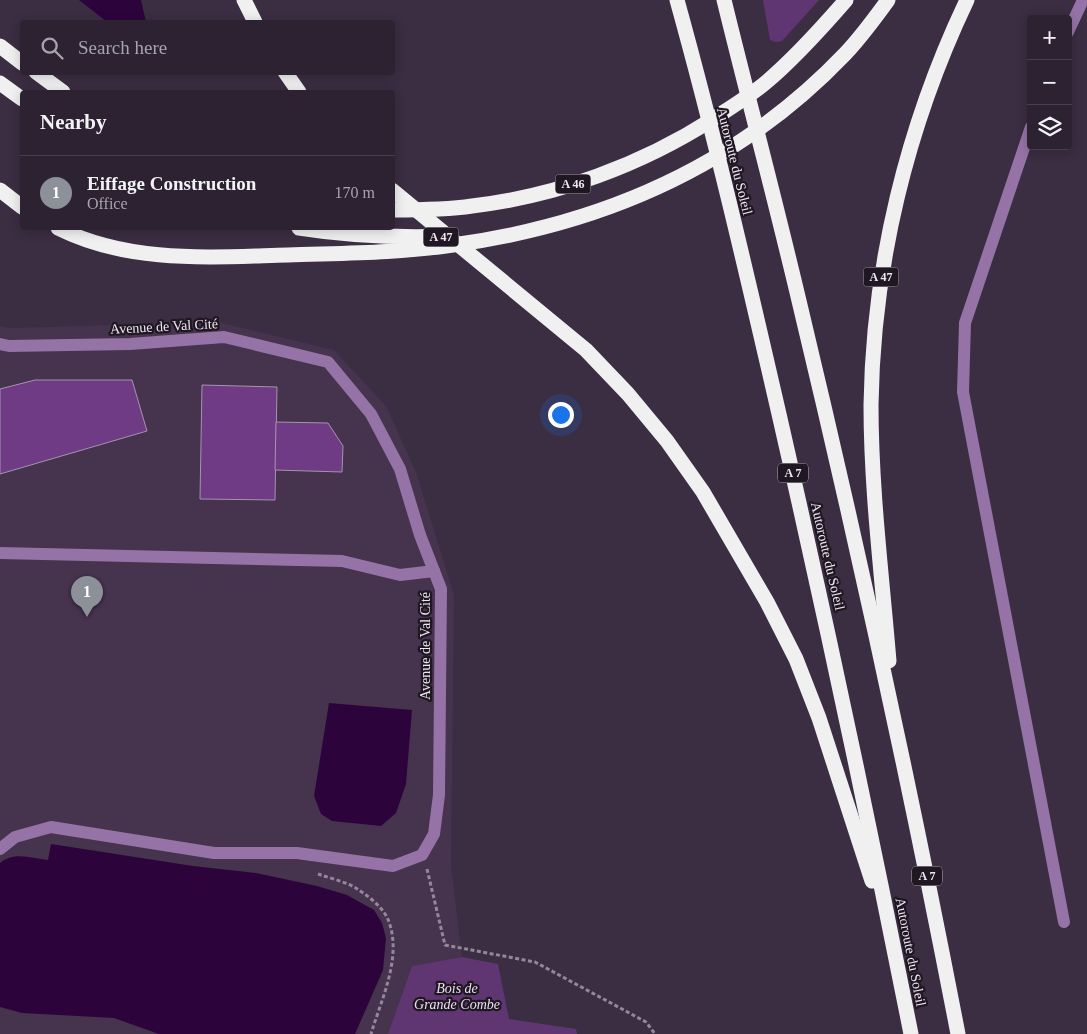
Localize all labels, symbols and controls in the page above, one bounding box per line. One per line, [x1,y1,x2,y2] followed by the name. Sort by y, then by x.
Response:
[1027,15,1072,150] map controls
[1027,15,1072,60] button: +
[20,20,395,75] search box
[38,34,66,62] icon: search
[78,37,167,58] text: Search here
[1027,60,1072,105] button: −
[1027,105,1072,150] button: layers
[714,106,755,217] street label: Autoroute du Soleil
[40,110,107,134] text: Nearby
[87,173,256,194] text: Eiffage Construction
[556,174,590,193] road number: A 46
[52,184,60,201] text: 1
[335,184,375,201] text: 170 m
[87,195,128,212] text: Office
[424,228,458,246] road number: A 47
[864,268,898,286] road number: A 47
[110,316,218,337] street label: Avenue de Val Cité
[548,402,574,428] your location
[778,463,808,482] road number: A 7
[808,501,847,612] street label: Autoroute du Soleil
[71,576,103,617] pin: 1
[418,592,433,700] street label: Avenue de Val Cité
[912,866,942,886] road number: A 7
[893,896,928,1008] street label: Autoroute du Soleil
[414,981,500,1012] park label: Bois de Grande Combe

